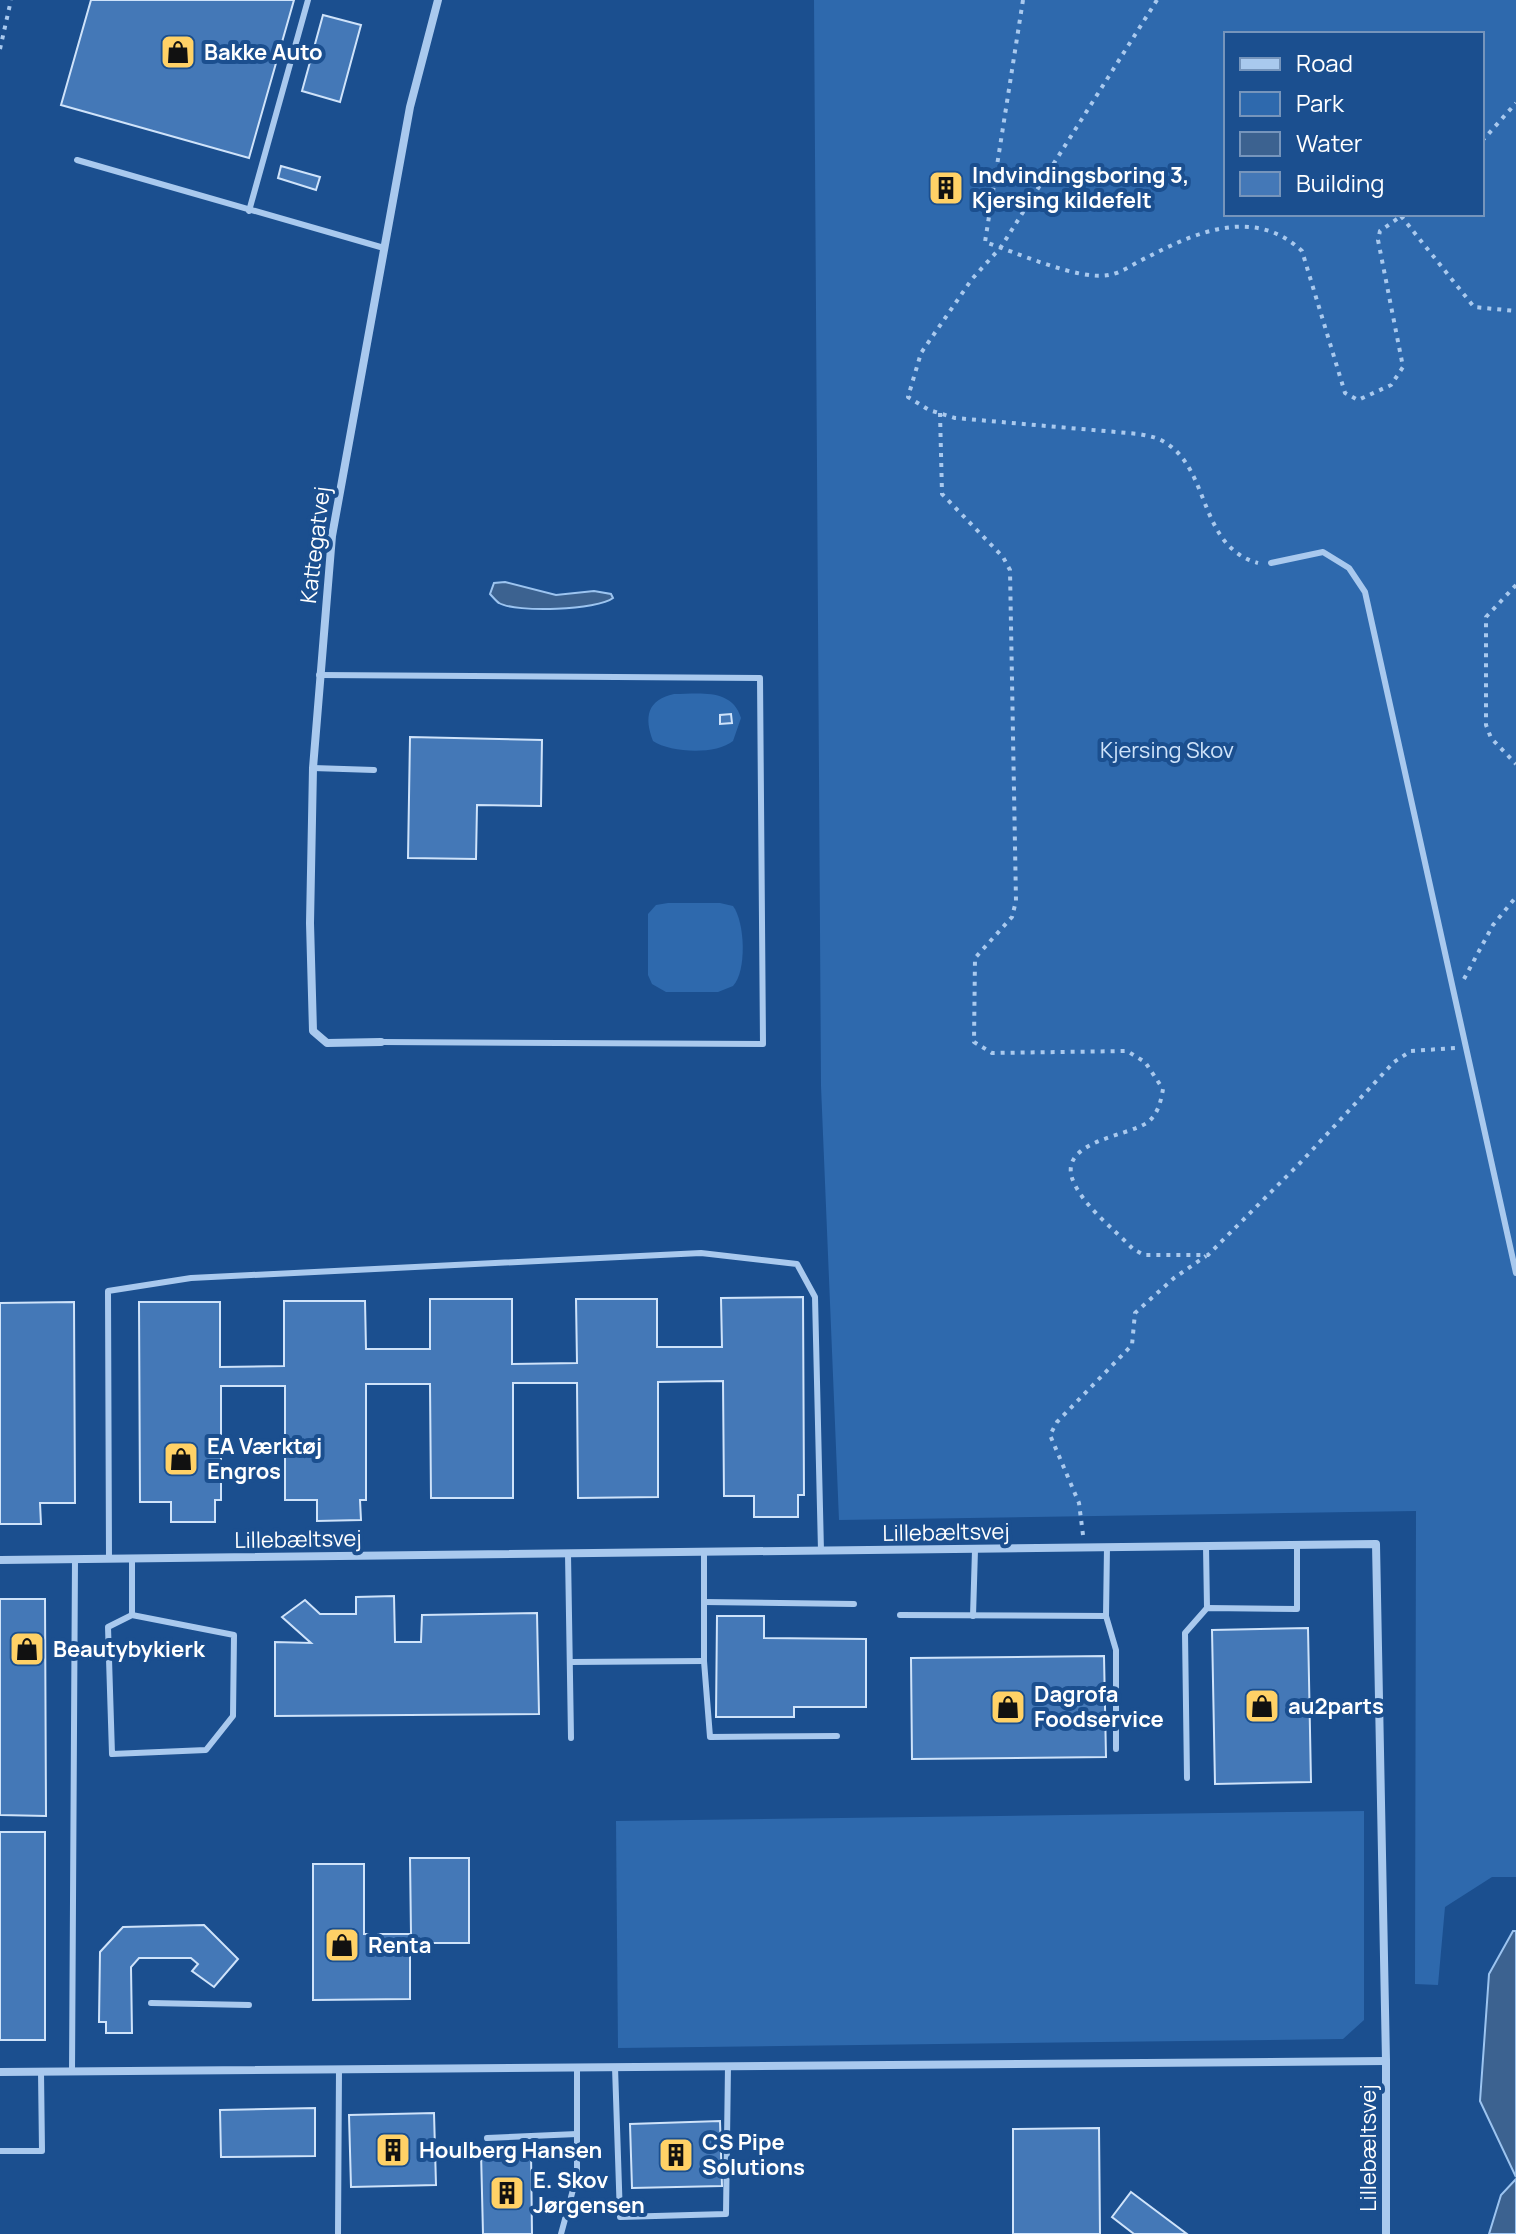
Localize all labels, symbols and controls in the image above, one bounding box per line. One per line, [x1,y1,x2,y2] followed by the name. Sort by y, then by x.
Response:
[1224,32,1484,216] legend
[159,33,197,71] shop icon: Bakke Auto
[204,37,323,67] place label: Bakke Auto
[1296,46,1353,79] text: Road
[1296,86,1345,119] text: Park
[1296,126,1363,159] text: Water
[972,160,1190,215] place label: Indvindingsboring 3, Kjersing kildefelt
[1296,166,1384,199] text: Building
[927,169,965,207] building icon: Indvindingsboring 3, Kjersing kildefelt
[293,485,337,605] street label: Kattegatvej
[1100,735,1234,765] park label: Kjersing Skov
[207,1431,322,1486] place label: EA Værktøj Engros
[162,1440,200,1478] shop icon: EA Værktøj Engros
[882,1516,1010,1548] street label: Lillebæltsvej
[234,1523,362,1555] street label: Lillebæltsvej
[8,1630,46,1668] shop icon: Beautybykierk
[53,1634,206,1664] place label: Beautybykierk
[1034,1679,1164,1734] place label: Dagrofa Foodservice
[1243,1687,1281,1725] shop icon: au2parts
[989,1688,1027,1726] shop icon: Dagrofa Foodservice
[1288,1691,1384,1721] place label: au2parts
[323,1926,361,1964] shop icon: Renta
[368,1930,431,1960] place label: Renta
[1353,2084,1383,2212] street label: Lillebæltsvej
[702,2127,805,2182] place label: CS Pipe Solutions
[374,2131,412,2169] building icon: Houlberg Hansen
[419,2135,602,2165] place label: Houlberg Hansen
[657,2136,695,2174] building icon: CS Pipe Solutions
[533,2165,645,2220] place label: E. Skov Jørgensen
[488,2174,526,2212] building icon: E. Skov Jørgensen

